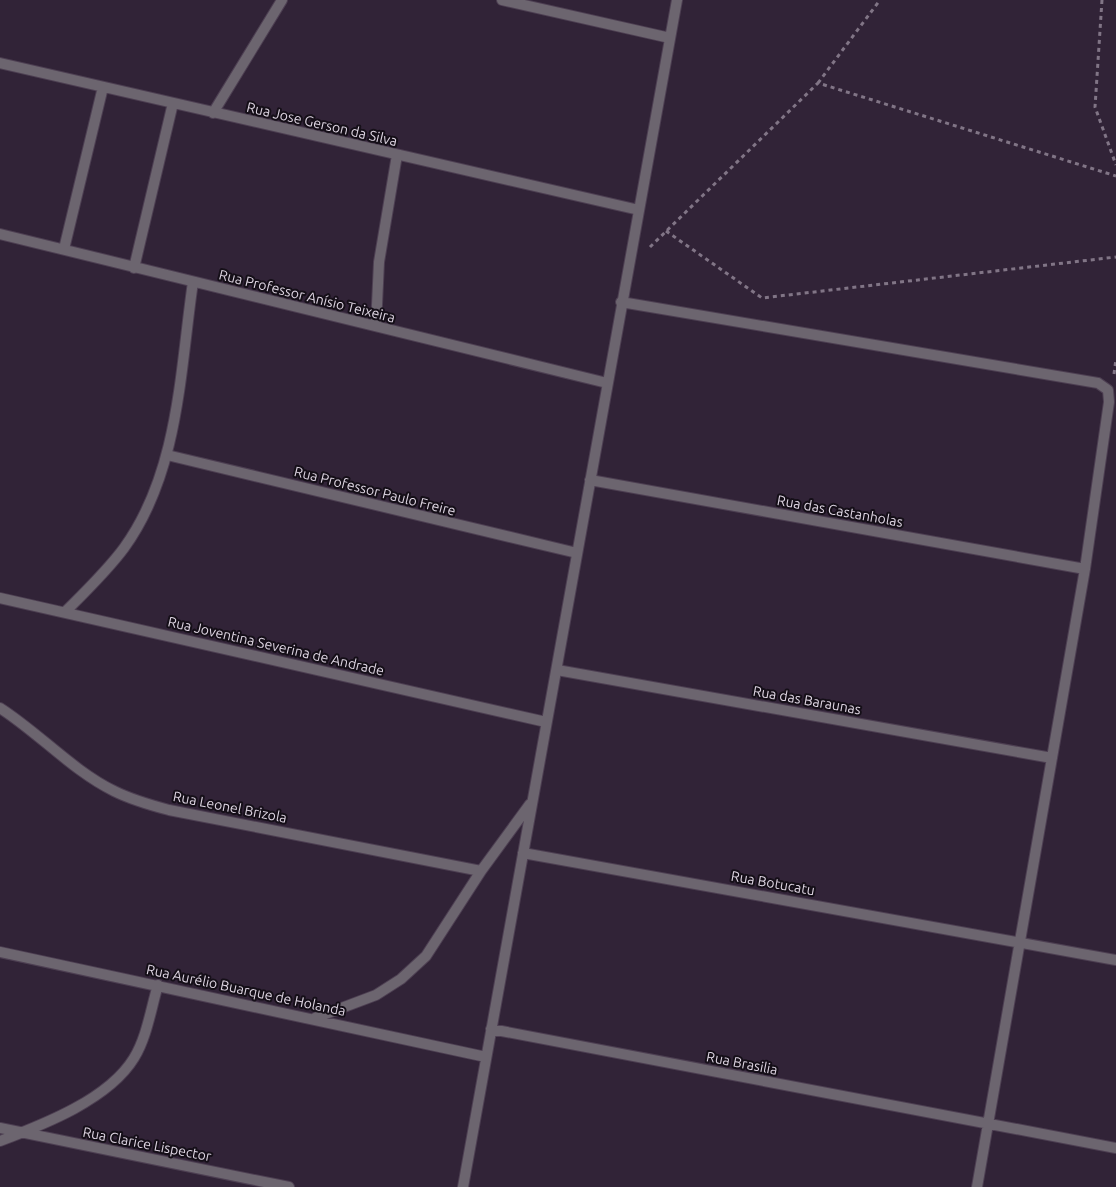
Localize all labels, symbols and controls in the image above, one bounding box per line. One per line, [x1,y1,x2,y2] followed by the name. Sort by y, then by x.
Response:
[245,99,399,149] street label: Rua Jose Gerson da Silva
[217,266,397,326] street label: Rua Professor Anísio Teixeira
[293,463,457,519] street label: Rua Professor Paulo Freire
[776,492,904,530] street label: Rua das Castanholas
[166,613,386,679] street label: Rua Joventina Severina de Andrade
[752,683,862,717] street label: Rua das Baraunas
[172,788,288,826] street label: Rua Leonel Brizola
[730,868,816,898] street label: Rua Botucatu
[145,961,347,1019] street label: Rua Aurélio Buarque de Holanda
[705,1048,779,1078] street label: Rua Brasilia
[81,1124,213,1164] street label: Rua Clarice Lispector

